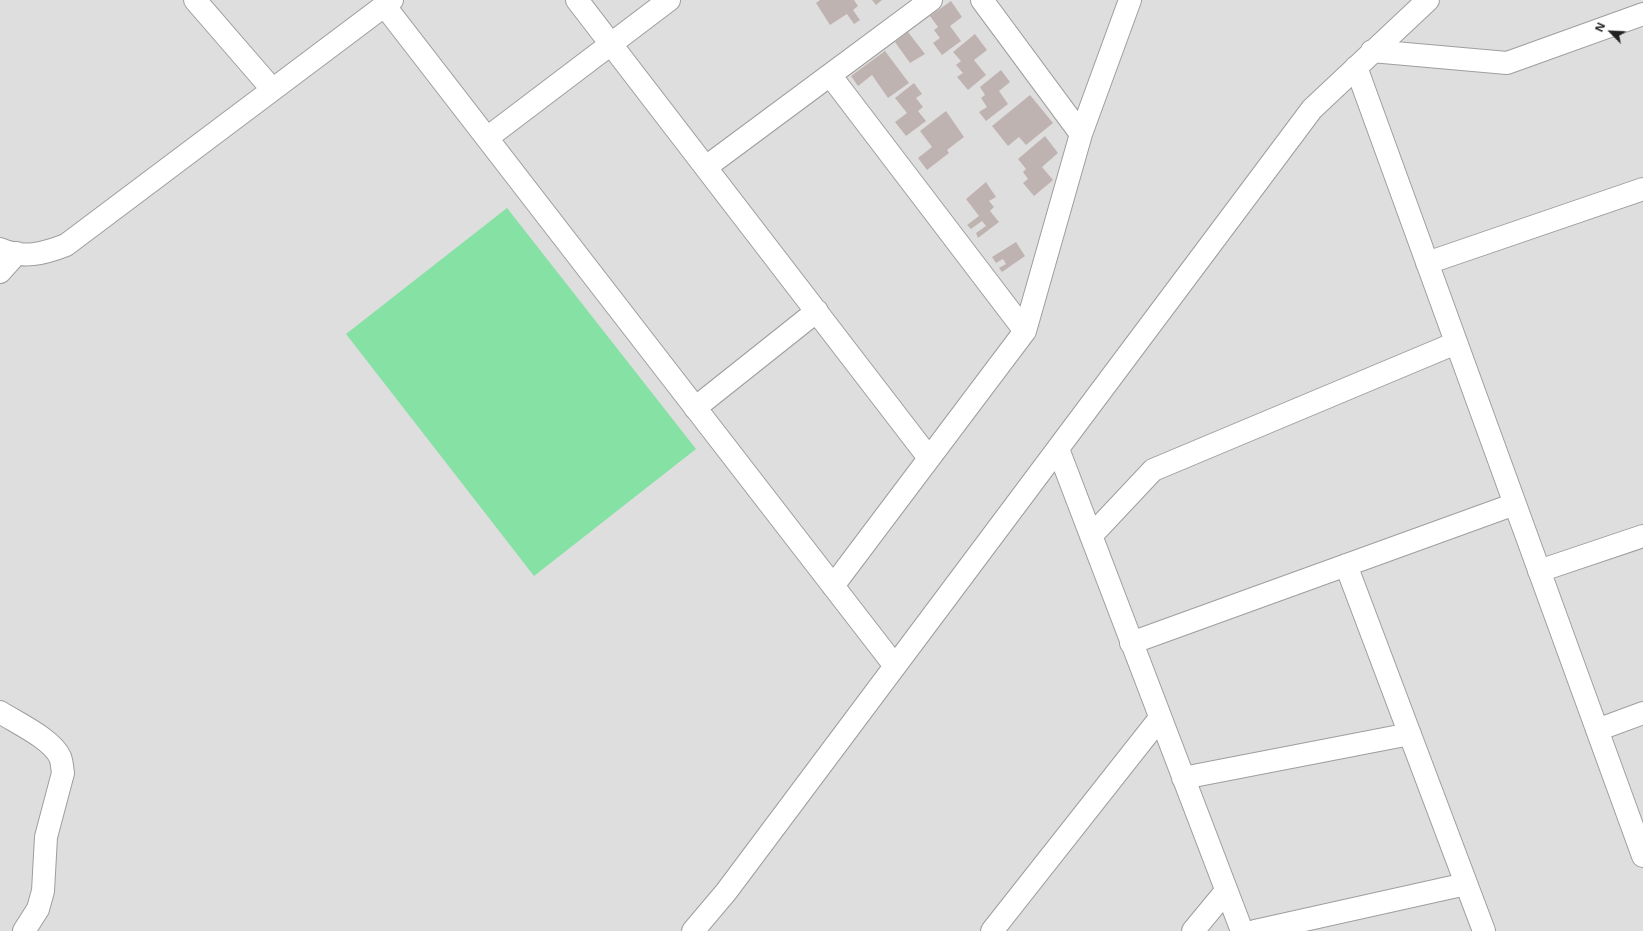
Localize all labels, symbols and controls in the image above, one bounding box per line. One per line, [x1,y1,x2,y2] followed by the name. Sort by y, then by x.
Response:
[1591,12,1631,52] north arrow
[1591,20,1608,34] text: N

